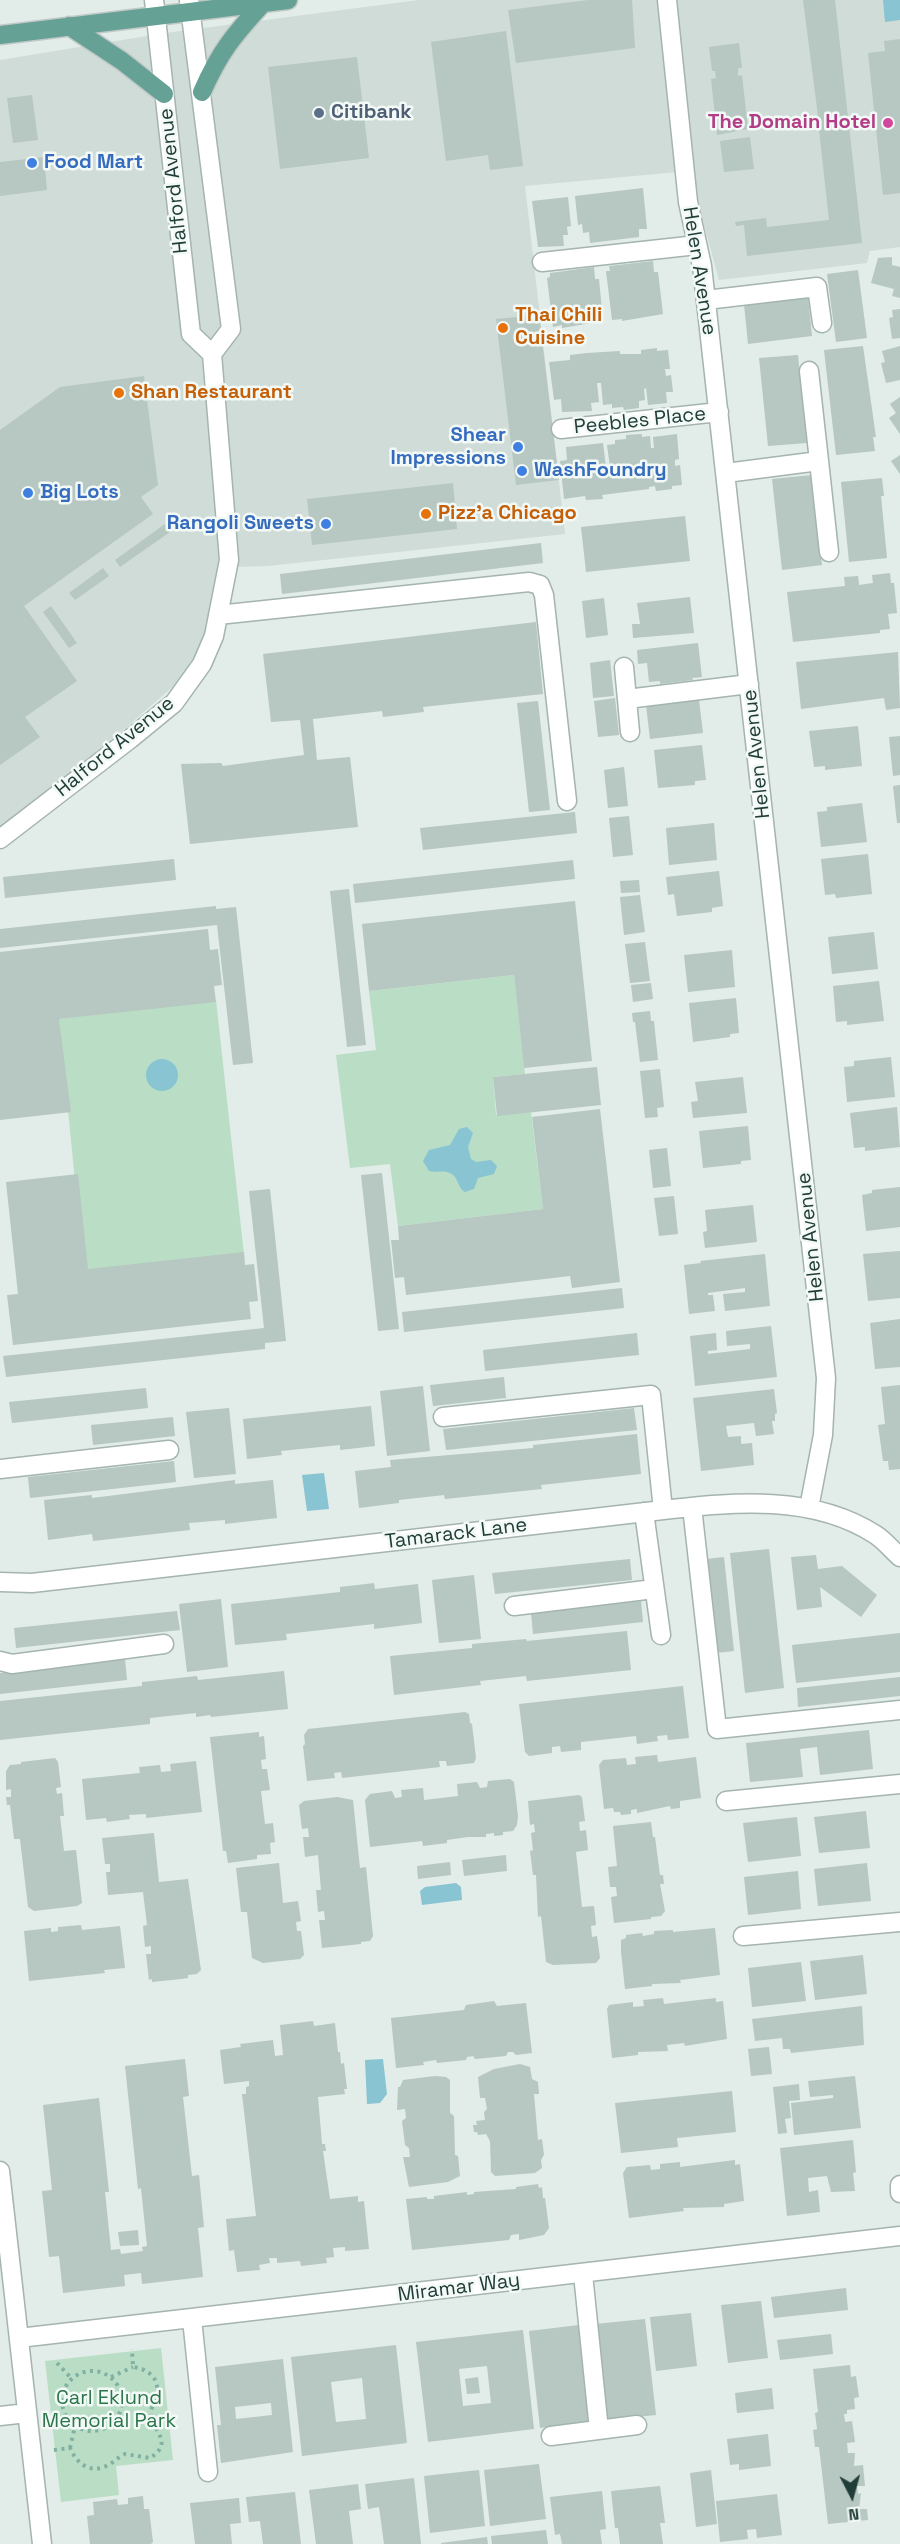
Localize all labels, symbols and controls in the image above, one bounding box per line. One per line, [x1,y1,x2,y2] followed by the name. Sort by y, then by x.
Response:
[331,101,412,125] place label: Citibank
[312,106,326,120] marker: Citibank
[154,107,194,255] street label: Halford Avenue
[708,111,876,135] place label: The Domain Hotel
[881,116,895,130] marker: The Domain Hotel
[44,151,143,175] place label: Food Mart
[25,156,39,170] marker: Food Mart
[677,205,721,337] street label: Helen Avenue
[515,304,602,351] place label: Thai Chili Cuisine
[496,321,510,335] marker: Thai Chili Cuisine
[131,381,292,405] place label: Shan Restaurant
[112,386,126,400] marker: Shan Restaurant
[573,402,707,440] street label: Peebles Place
[390,424,506,471] place label: Shear Impressions
[511,440,525,454] marker: Shear Impressions
[534,459,667,483] place label: WashFoundry
[515,464,529,478] marker: WashFoundry
[40,481,119,505] place label: Big Lots
[21,486,35,500] marker: Big Lots
[438,502,577,526] place label: Pizz’a Chicago
[419,507,433,521] marker: Pizz’a Chicago
[167,512,314,536] place label: Rangoli Sweets
[319,517,333,531] marker: Rangoli Sweets
[738,688,776,820] street label: Helen Avenue
[51,692,179,802] street label: Halford Avenue
[792,1171,830,1303] street label: Helen Avenue
[384,1513,528,1555] street label: Tamarack Lane
[396,2269,522,2307] street label: Miramar Way
[42,2387,176,2434] park label: Carl Eklund Memorial Park
[822,2466,882,2526] north arrow
[848,2503,860,2525] text: N

